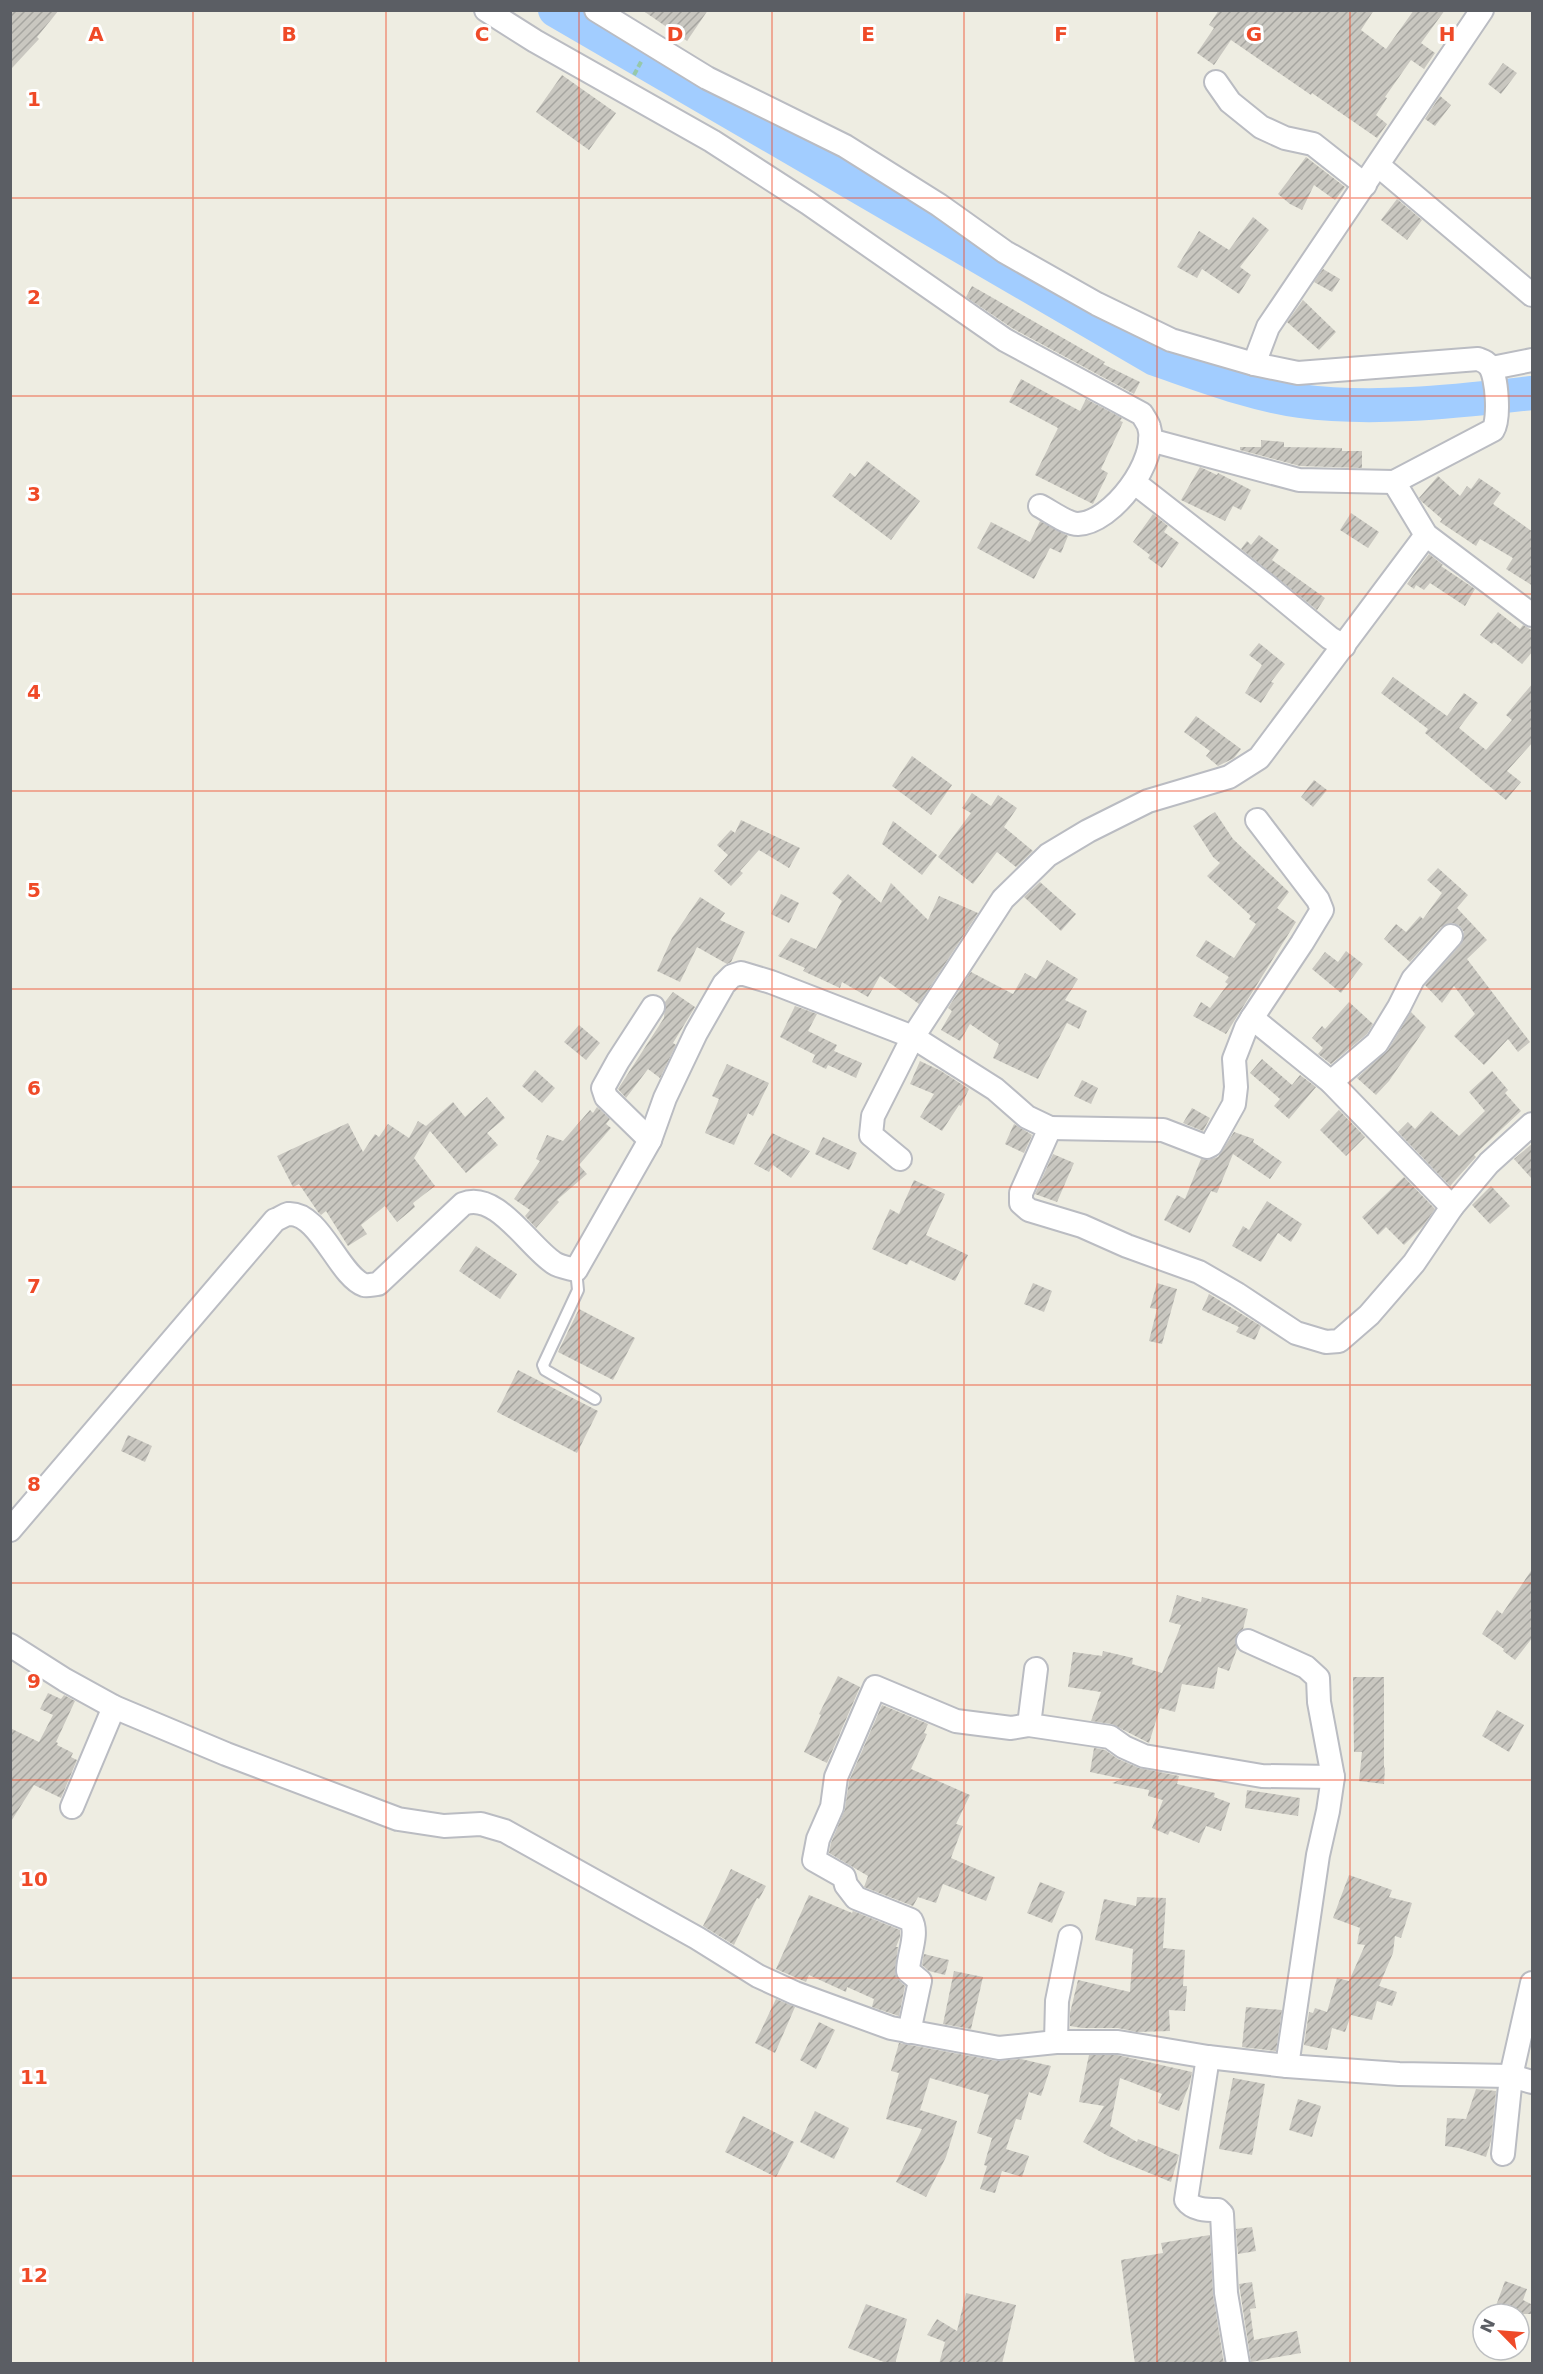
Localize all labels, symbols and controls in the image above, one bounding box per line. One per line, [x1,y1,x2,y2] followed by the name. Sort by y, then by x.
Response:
[88,22,104,46] text: A
[281,22,297,46] text: B
[475,22,489,46] text: C
[667,22,683,46] text: D
[861,22,875,46] text: E
[1054,22,1068,46] text: F
[1246,22,1262,46] text: G
[1439,22,1455,46] text: H
[27,87,41,111] text: 1
[27,285,41,309] text: 2
[27,482,41,506] text: 3
[27,680,41,704] text: 4
[27,878,41,902] text: 5
[27,1076,41,1100] text: 6
[27,1274,41,1298] text: 7
[27,1472,41,1496] text: 8
[27,1669,41,1693] text: 9
[20,1867,48,1891] text: 10
[20,2065,48,2089] text: 11
[20,2263,48,2287] text: 12
[1471,2302,1531,2362] north arrow
[1476,2316,1499,2336] text: N

